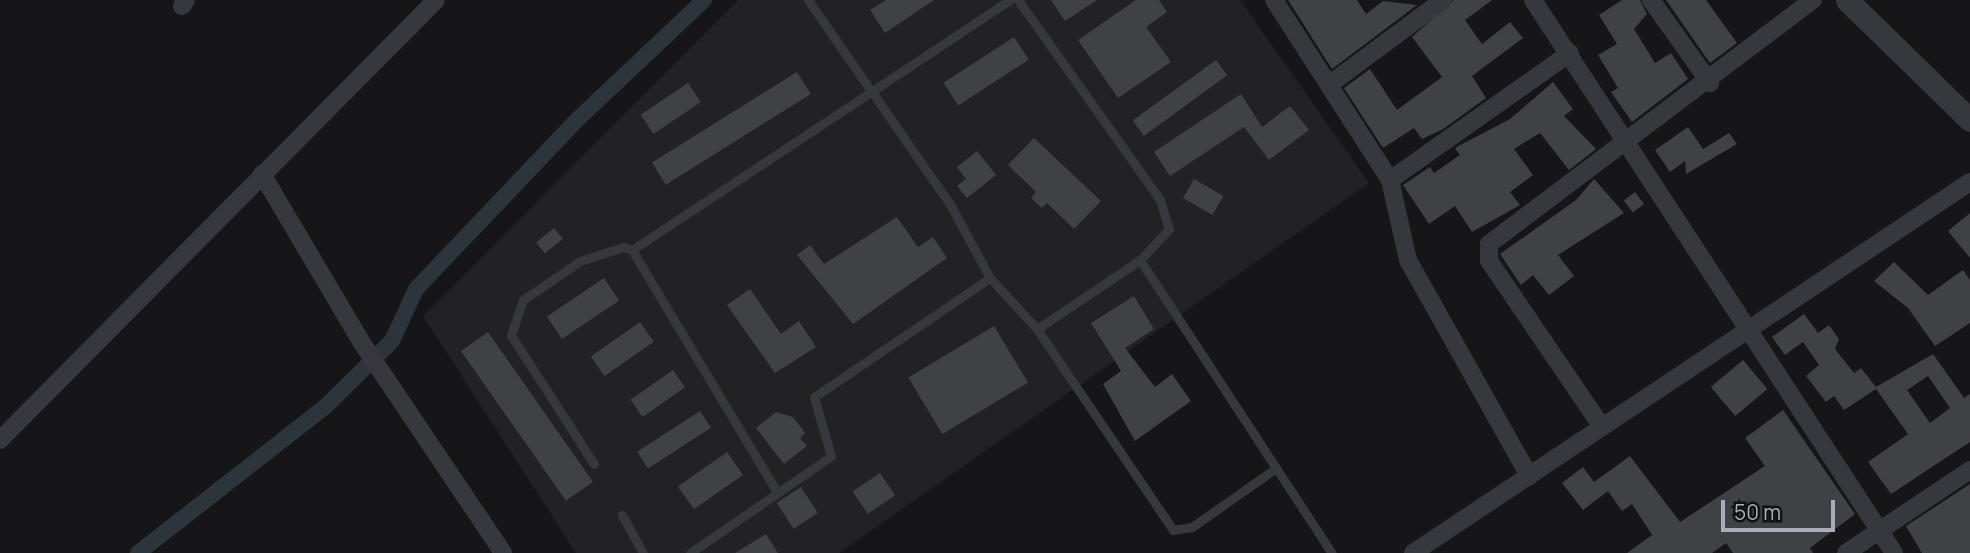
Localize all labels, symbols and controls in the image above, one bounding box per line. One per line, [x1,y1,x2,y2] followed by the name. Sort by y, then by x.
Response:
[1725,486,1839,530] scale bar
[1734,498,1781,526] text: 50 m

